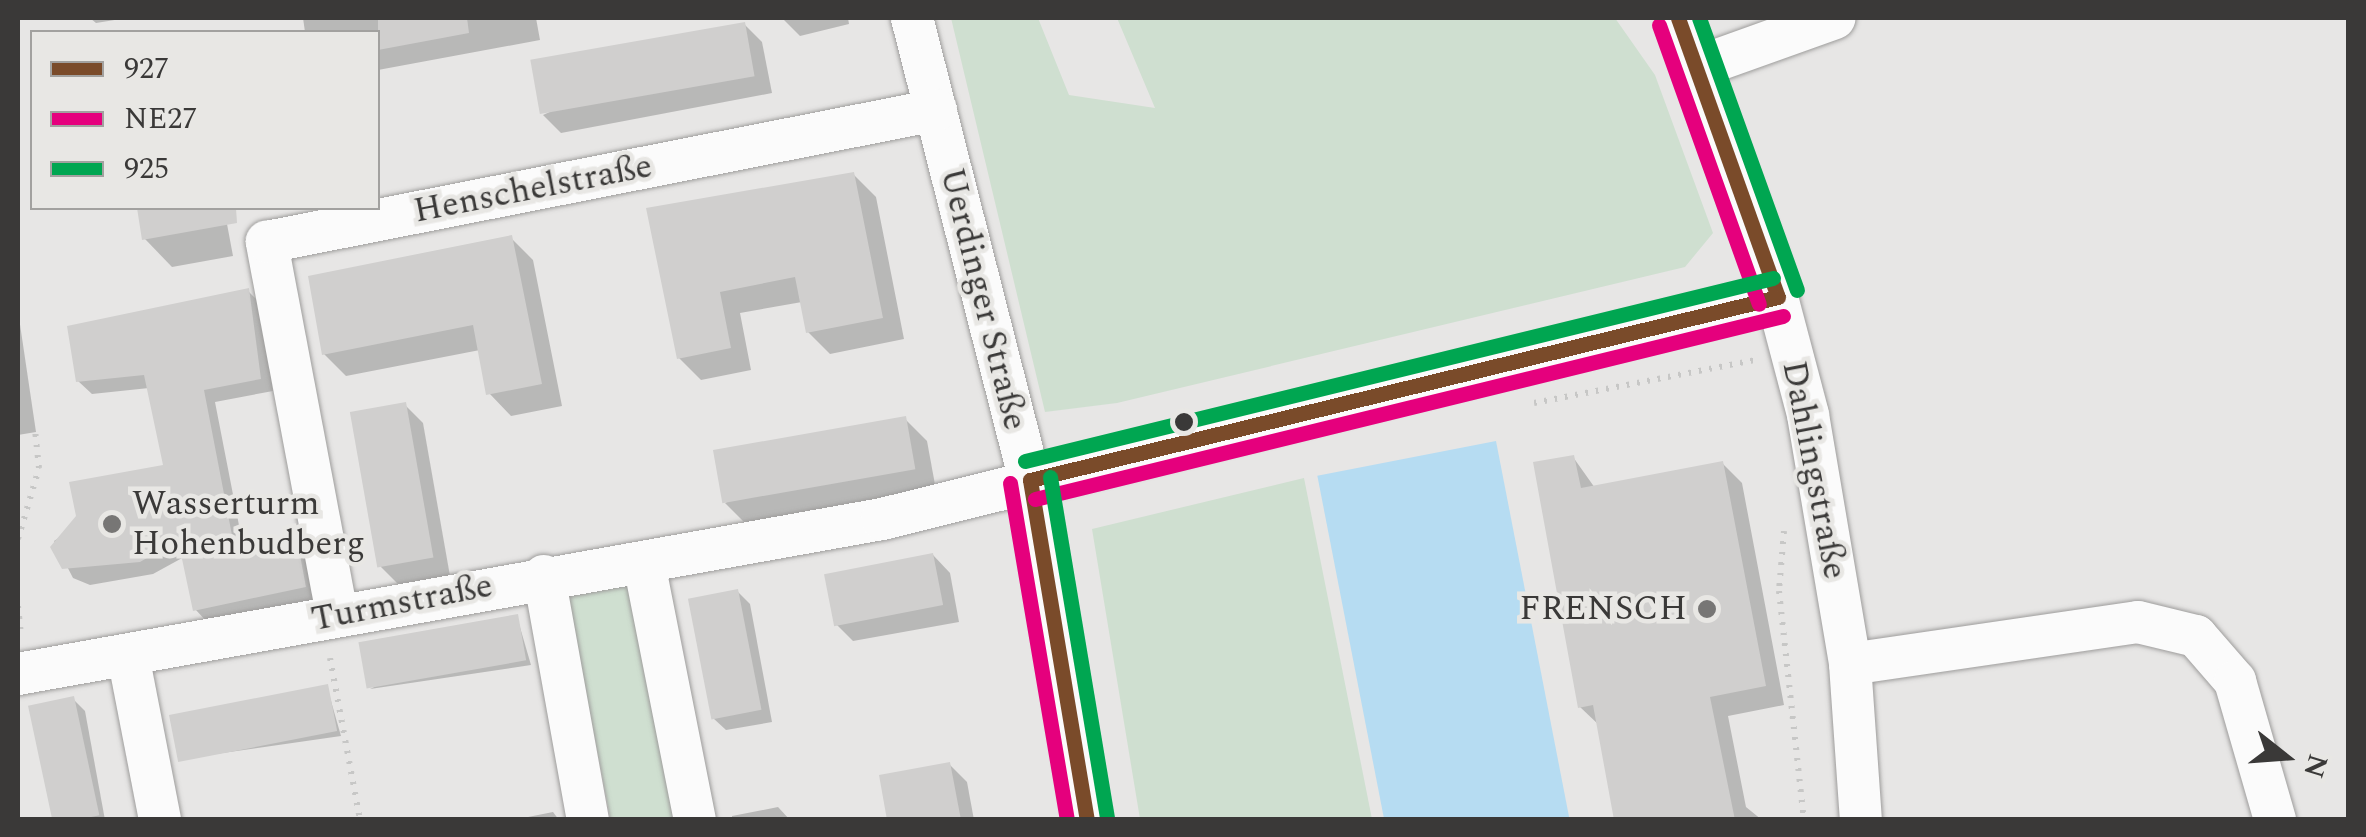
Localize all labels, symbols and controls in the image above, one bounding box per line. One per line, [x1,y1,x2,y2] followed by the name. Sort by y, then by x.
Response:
[30,30,380,210] legend
[124,46,169,92] text: 927
[124,96,197,142] text: NE27
[410,145,656,233] street label: Henschelstraße
[124,146,169,192] text: 925
[930,164,1036,434] street label: Uerdinger Straße
[1772,357,1856,583] street label: Dahlingstraße
[1174,412,1194,432] unlabelled marker
[132,483,365,565] place label: Wasserturm Hohenbudberg
[101,513,123,535] marker: Wasserturm Hohenbudberg
[308,565,496,641] street label: Turmstraße
[1519,588,1687,630] place label: FRENSCH
[1696,598,1718,620] marker: FRENSCH
[2236,707,2336,807] north arrow
[2291,749,2339,783] text: N

